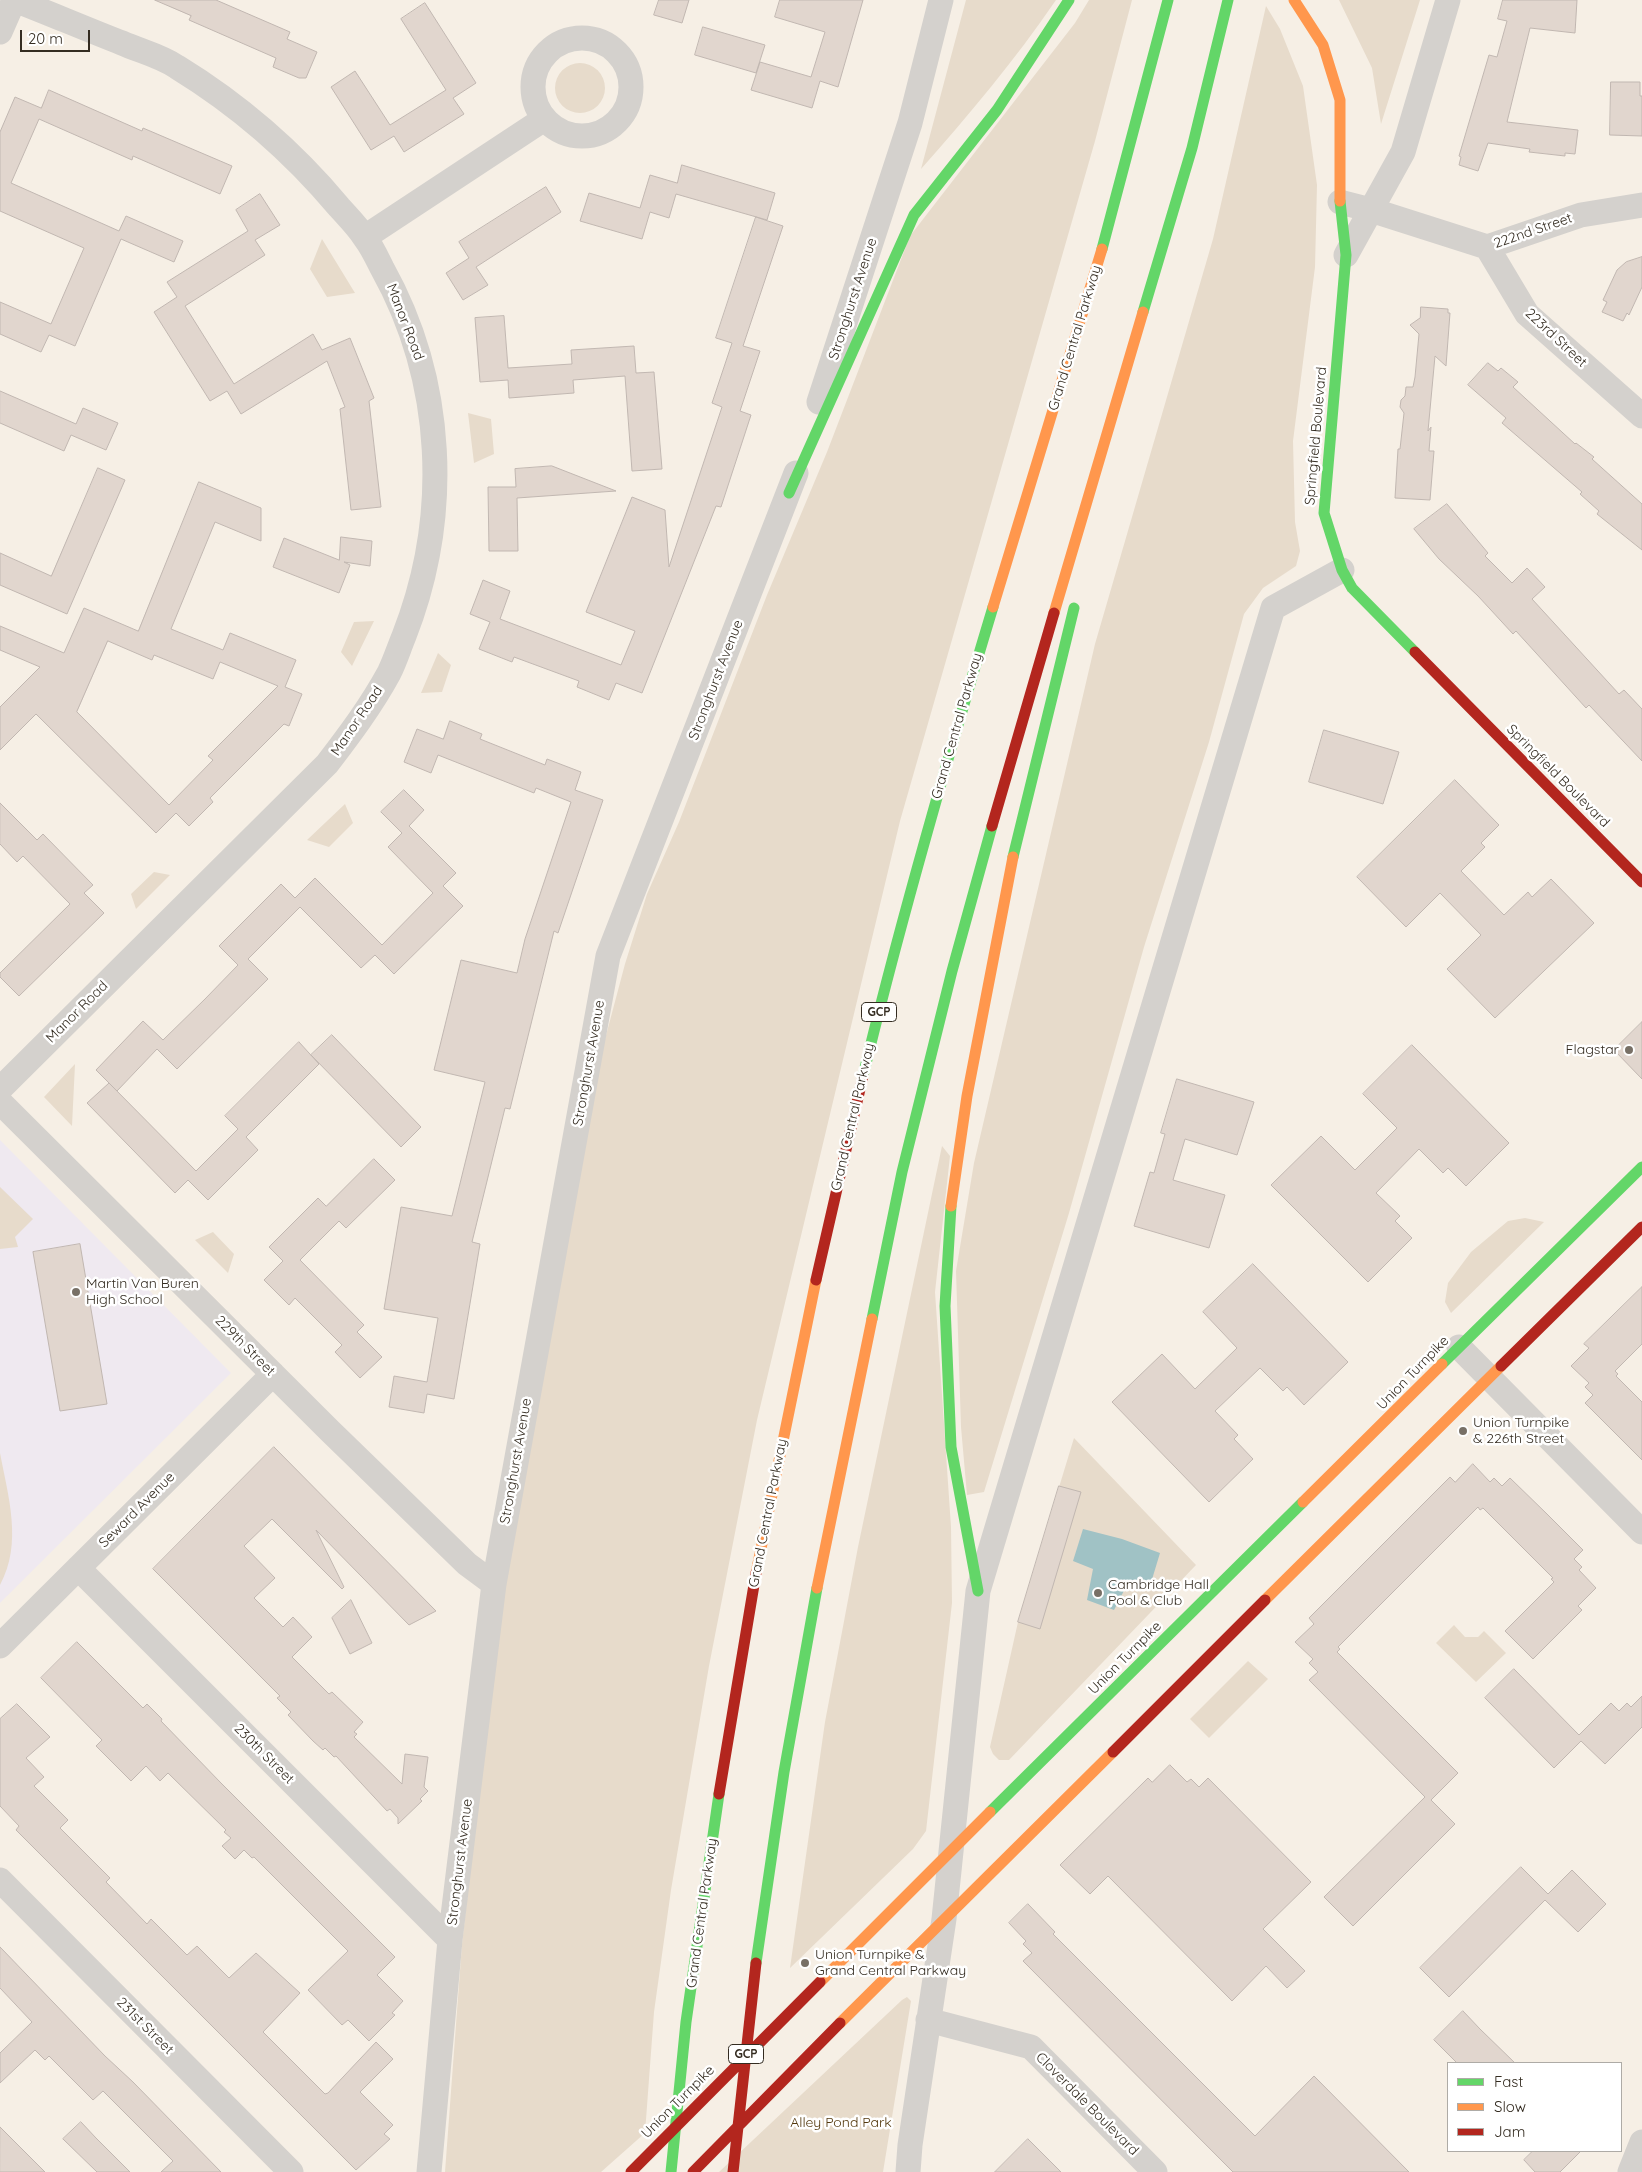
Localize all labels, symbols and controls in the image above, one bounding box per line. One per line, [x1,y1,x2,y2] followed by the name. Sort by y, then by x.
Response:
[22,20,92,52] scale bar
[28,29,63,48] text: 20 m
[1492,210,1574,252] street label: 222nd Street
[825,236,881,362] street label: Stronghurst Avenue
[1045,263,1105,413] street label: Grand Central Parkway
[383,281,427,363] street label: Manor Road
[1522,305,1590,371] street label: 223rd Street
[1302,366,1330,506] street label: Springfield Boulevard
[685,618,747,742] street label: Stronghurst Avenue
[928,651,986,801] street label: Grand Central Parkway
[328,683,386,759] street label: Manor Road
[1503,721,1613,831] street label: Springfield Boulevard
[43,978,111,1046] street label: Manor Road
[570,999,608,1127] street label: Stronghurst Avenue
[862,1002,896,1022] road number: GCP
[828,1041,878,1193] street label: Grand Central Parkway
[1566,1042,1619,1058] place label: Flagstar
[1623,1044,1635,1056] marker: Flagstar
[86,1276,199,1308] place label: Martin Van Buren High School
[70,1286,82,1298] marker: Martin Van Buren High School
[211,1312,279,1380] street label: 229th Street
[1374,1333,1452,1413] street label: Union Turnpike
[497,1397,535,1525] street label: Stronghurst Avenue
[1473,1415,1569,1448] place label: Union Turnpike & 226th Street
[1457,1425,1469,1437] marker: Union Turnpike & 226th Street
[745,1437,791,1589] street label: Grand Central Parkway
[96,1469,178,1551] street label: Seward Avenue
[1108,1577,1209,1610] place label: Cambridge Hall Pool & Club
[1092,1587,1104,1599] marker: Cambridge Hall Pool & Club
[1085,1618,1165,1698] street label: Union Turnpike
[230,1720,298,1788] street label: 230th Street
[444,1798,476,1926] street label: Stronghurst Avenue
[683,1837,721,1989] street label: Grand Central Parkway
[815,1947,966,1980] place label: Union Turnpike & Grand Central Parkway
[799,1957,811,1969] marker: Union Turnpike & Grand Central Parkway
[113,1994,177,2058] street label: 231st Street
[728,2045,764,2064] road number: GCP
[1032,2049,1142,2159] street label: Cloverdale Boulevard
[638,2062,718,2142] street label: Union Turnpike
[1447,2062,1622,2152] legend
[1494,2072,1523,2091] text: Fast
[1494,2097,1526,2116] text: Slow
[790,2115,892,2131] park label: Alley Pond Park
[1494,2122,1525,2141] text: Jam

